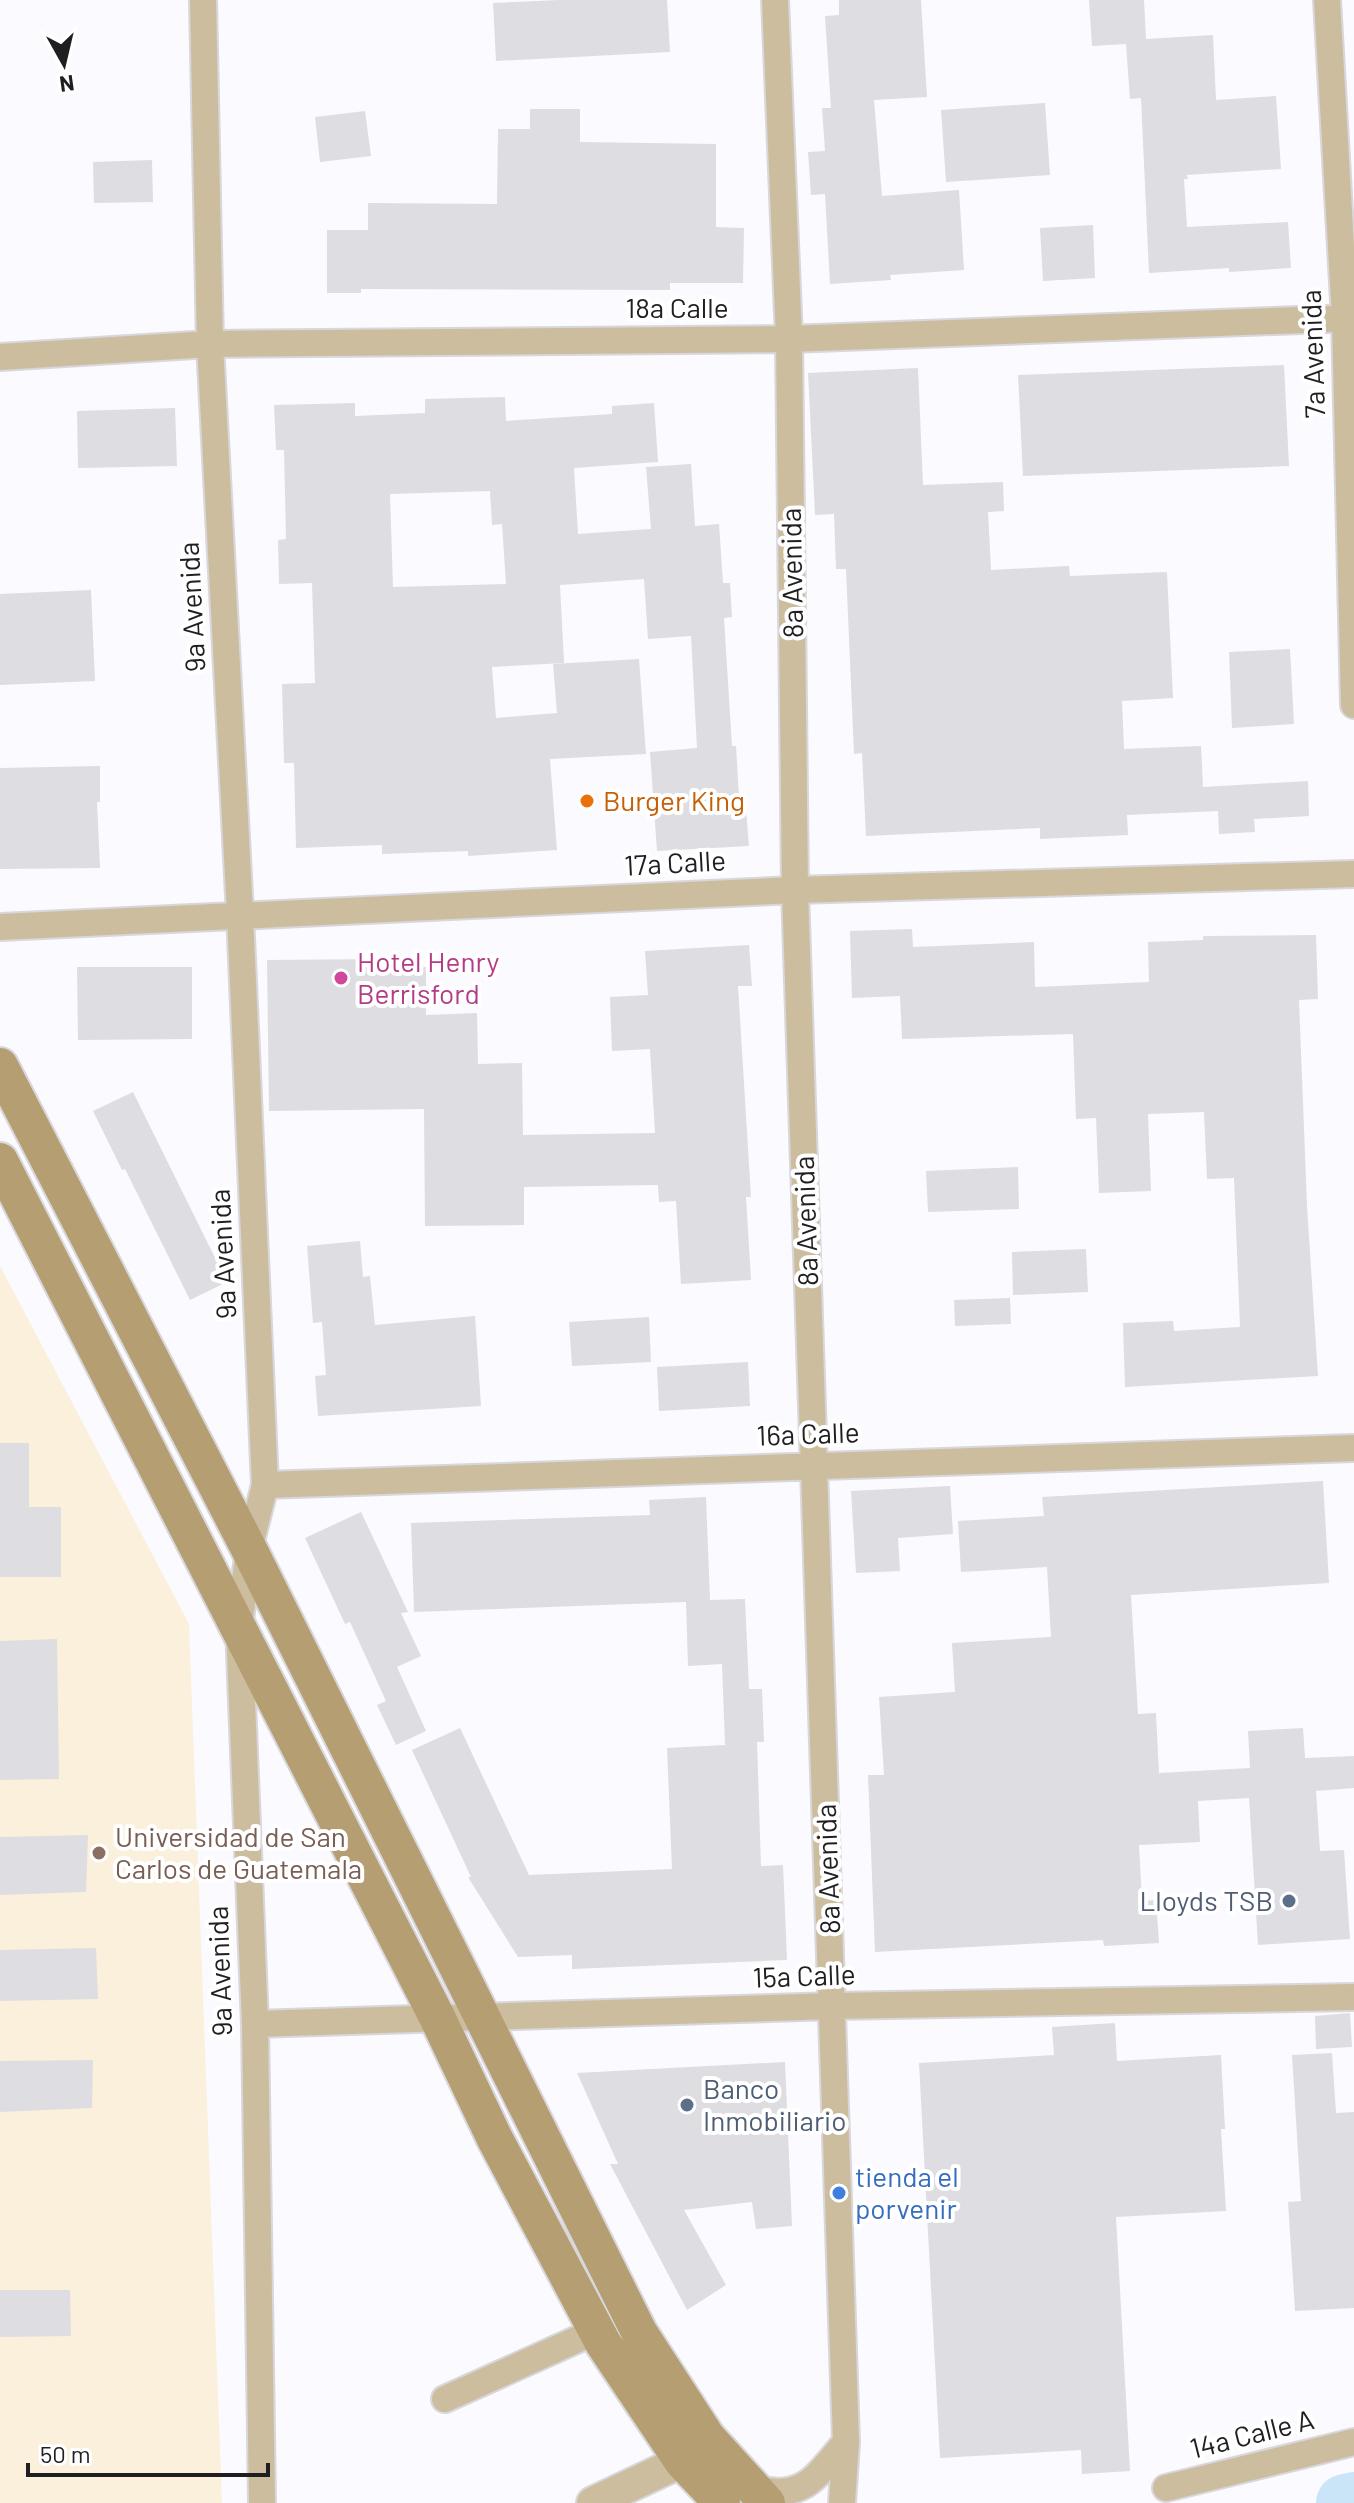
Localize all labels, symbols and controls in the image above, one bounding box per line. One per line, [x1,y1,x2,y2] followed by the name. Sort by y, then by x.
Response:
[24,24,104,104] north arrow
[58,71,76,99] text: N
[1293,289,1331,419] street label: 7a Avenida
[625,290,729,324] street label: 18a Calle
[773,508,809,638] street label: 8a Avenida
[171,541,211,673] street label: 9a Avenida
[603,783,745,817] place label: Burger King
[578,792,596,810] marker: Burger King
[623,842,727,882] street label: 17a Calle
[357,944,499,1010] place label: Hotel Henry Berrisford
[332,969,350,987] marker: Hotel Henry Berrisford
[786,1155,824,1287] street label: 8a Avenida
[202,1188,242,1320] street label: 9a Avenida
[756,1414,860,1452] street label: 16a Calle
[808,1803,846,1935] street label: 8a Avenida
[115,1819,362,1885] place label: Universidad de San Carlos de Guatemala
[90,1844,108,1862] marker: Universidad de San Carlos de Guatemala
[1139,1883,1273,1917] place label: Lloyds TSB
[1280,1892,1298,1910] marker: Lloyds TSB
[200,1905,238,2037] street label: 9a Avenida
[752,1956,856,1994] street label: 15a Calle
[703,2071,846,2137] place label: Banco Inmobiliario
[678,2096,696,2114] marker: Banco Inmobiliario
[855,2159,959,2225] place label: tienda el porvenir
[830,2184,848,2202] marker: tienda el porvenir
[1186,2401,1317,2465] street label: 14a Calle A
[28,2427,268,2477] scale bar
[40,2439,91,2468] text: 50 m

